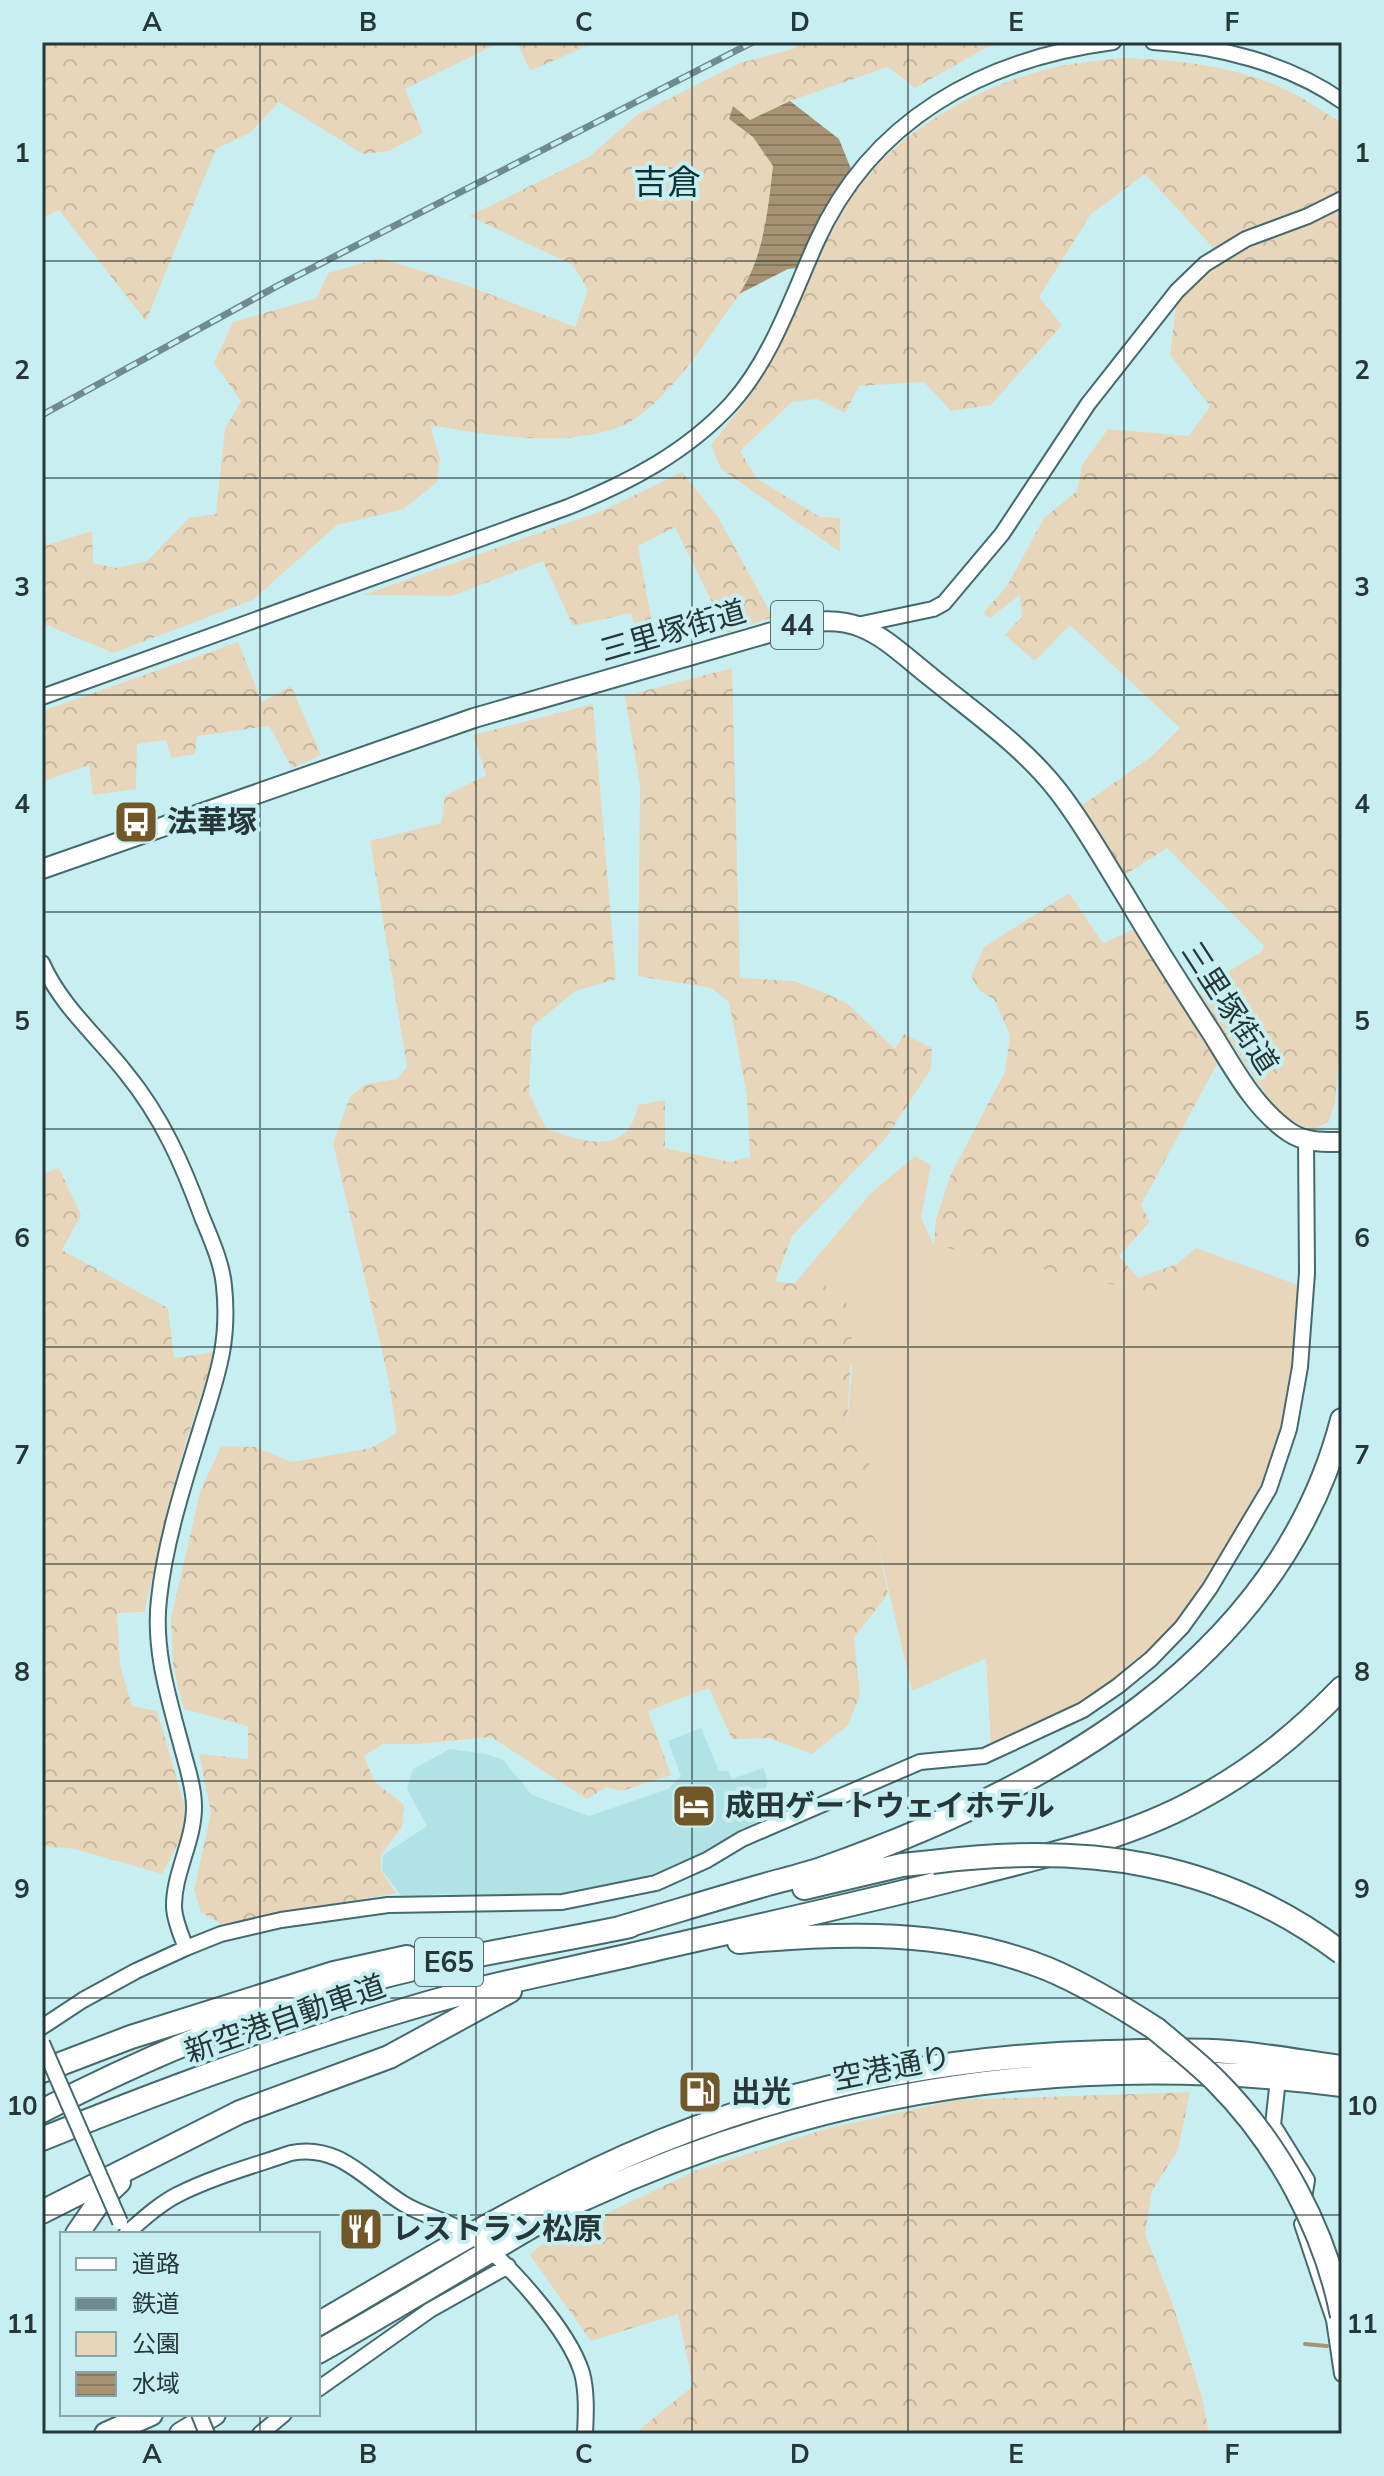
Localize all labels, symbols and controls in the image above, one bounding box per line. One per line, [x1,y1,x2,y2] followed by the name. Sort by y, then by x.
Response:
[142,5,162,38] text: A
[359,5,377,38] text: B
[575,5,593,38] text: C
[790,5,810,38] text: D
[1008,5,1024,38] text: E
[1225,5,1240,38] text: F
[14,136,30,169] text: 1
[1354,136,1370,169] text: 1
[633,160,701,203] district label: 吉倉
[14,353,30,386] text: 2
[1354,353,1370,386] text: 2
[14,570,30,603] text: 3
[1354,570,1370,603] text: 3
[595,591,750,669] street label: 三里塚街道
[771,601,823,649] road number: 44
[14,787,30,820] text: 4
[1354,787,1370,820] text: 4
[112,798,160,846] bus stop icon: 法華塚
[167,802,257,840] place label: 法華塚
[1174,934,1288,1081] street label: 三里塚街道
[14,1004,30,1037] text: 5
[1354,1004,1370,1037] text: 5
[14,1221,30,1254] text: 6
[1354,1221,1370,1254] text: 6
[14,1438,30,1471] text: 7
[1354,1438,1370,1471] text: 7
[14,1655,30,1688] text: 8
[1354,1655,1370,1688] text: 8
[670,1782,718,1830] hotel icon: 成田ゲートウェイホテル
[725,1786,1055,1824] place label: 成田ゲートウェイホテル
[14,1872,30,1905] text: 9
[1354,1872,1370,1905] text: 9
[415,1938,483,1986] road number: E65
[179,1966,390,2070] street label: 新空港自動車道
[829,2037,954,2097] street label: 空港通り
[676,2068,724,2116] fuel station icon: 出光
[731,2072,791,2110] place label: 出光
[6,2089,38,2122] text: 10
[1346,2089,1378,2122] text: 10
[337,2205,385,2253] restaurant icon: レストラン松原
[392,2209,602,2247] place label: レストラン松原
[60,2232,320,2416] legend
[132,2248,180,2278] text: 道路
[132,2288,180,2318] text: 鉄道
[6,2307,38,2340] text: 11
[1346,2307,1378,2340] text: 11
[132,2328,180,2358] text: 公園
[132,2368,180,2398] text: 水域
[142,2437,162,2470] text: A
[359,2437,377,2470] text: B
[575,2437,593,2470] text: C
[790,2437,810,2470] text: D
[1008,2437,1024,2470] text: E
[1225,2437,1240,2470] text: F

